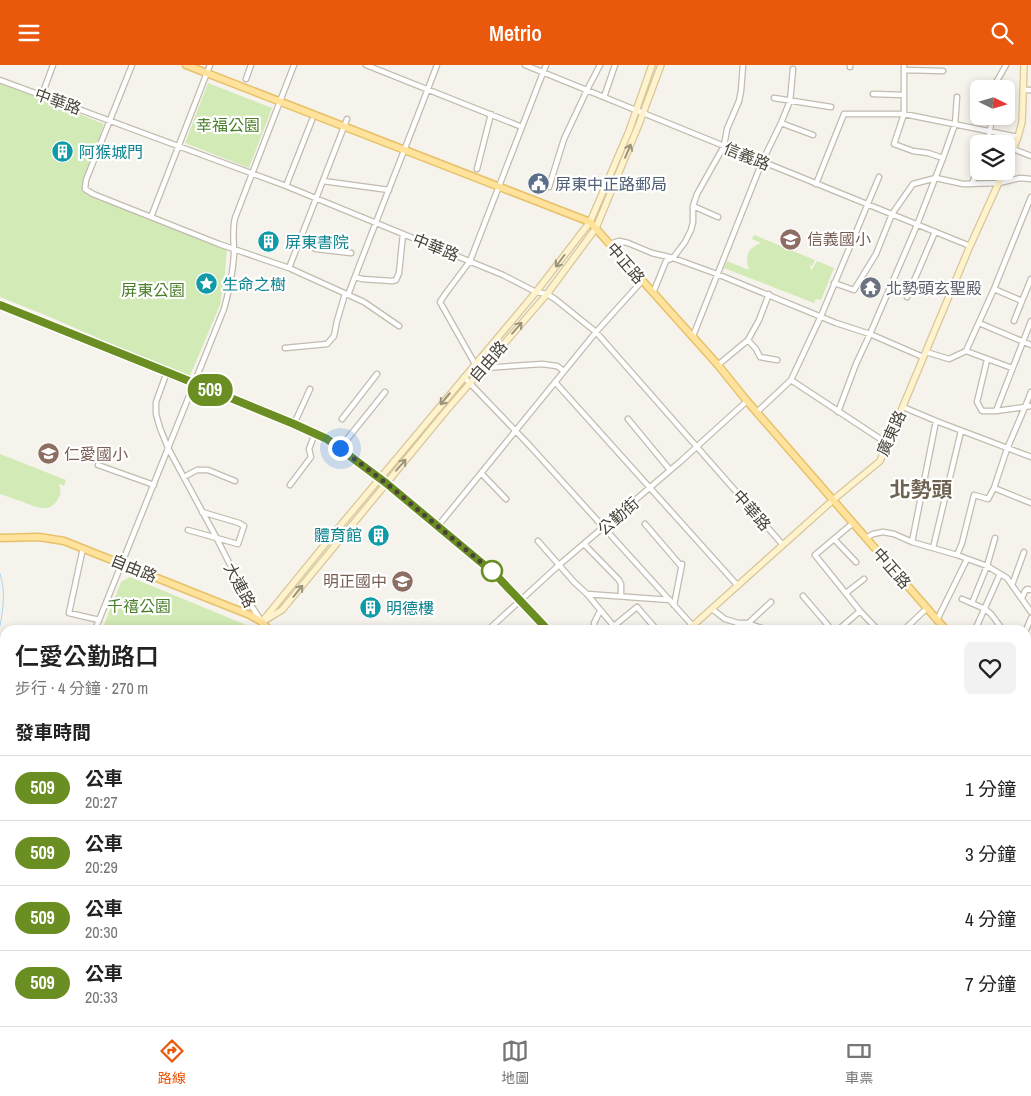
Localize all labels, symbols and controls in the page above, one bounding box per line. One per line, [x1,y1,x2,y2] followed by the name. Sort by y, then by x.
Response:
[489,18,542,48] text: Metrio
[15,19,43,47] icon: menu
[988,19,1016,47] icon: search
[970,80,1015,125] north arrow
[970,80,1015,180] map controls
[32,82,84,120] street label: 中華路
[196,114,260,136] park label: 幸福公園
[970,135,1015,180] button: layers
[721,137,773,175] street label: 信義路
[51,140,75,164] building icon: 阿猴城門
[79,141,143,163] place label: 阿猴城門
[624,144,633,159] one-way arrow
[527,172,551,196] public building icon: 屏東中正路郵局
[555,173,667,195] place label: 屏東中正路郵局
[779,227,803,251] school or university icon: 信義國小
[410,228,462,266] street label: 中華路
[807,228,871,250] place label: 信義國小
[257,230,281,254] building icon: 屏東書院
[285,231,349,253] place label: 屏東書院
[602,238,650,288] street label: 中正路
[555,254,565,268] one-way arrow
[194,272,218,296] place icon: 生命之樹
[222,273,286,295] place label: 生命之樹
[858,276,882,300] temple icon: 北勢頭玄聖殿
[886,277,982,299] place label: 北勢頭玄聖殿
[121,279,185,301] park label: 屏東公園
[512,321,523,334] one-way arrow
[464,336,512,386] street label: 自由路
[181,374,239,406] line badge: 509
[198,377,222,402] text: 509
[440,392,451,405] one-way arrow
[871,407,911,459] street label: 廣東路
[328,436,353,461] your location
[36,442,60,466] school or university icon: 仁愛國小
[64,443,128,465] place label: 仁愛國小
[396,459,407,472] one-way arrow
[890,475,953,504] district label: 北勢頭
[728,485,776,535] street label: 中華路
[593,492,643,540] street label: 公勤街
[366,523,390,547] building icon: 體育館
[314,524,362,546] place label: 體育館
[868,543,916,593] street label: 中正路
[108,549,160,587] street label: 自由路
[219,559,261,611] street label: 大連路
[481,560,503,582] unlabelled marker
[391,569,415,593] school or university icon: 明正國中
[323,570,387,592] place label: 明正國中
[292,584,303,597] one-way arrow
[107,595,171,617] park label: 千禧公園
[358,596,382,620] building icon: 明德樓
[386,597,434,619] place label: 明德樓
[15,640,159,672] text: 仁愛公勤路口
[964,642,1016,694] button: heart
[15,677,148,699] text: 步行 · 4 分鐘 · 270 m
[15,719,91,745] text: 發車時間
[85,765,123,791] text: 公車
[30,775,55,800] text: 509
[965,776,1016,802] text: 1 分鐘
[85,791,118,813] text: 20:27
[85,830,123,856] text: 公車
[30,840,55,865] text: 509
[965,841,1016,867] text: 3 分鐘
[85,856,118,878] text: 20:29
[85,895,123,921] text: 公車
[30,905,55,930] text: 509
[965,906,1016,932] text: 4 分鐘
[85,921,118,943] text: 20:30
[85,960,123,986] text: 公車
[30,970,55,995] text: 509
[965,971,1016,997] text: 7 分鐘
[85,986,118,1008] text: 20:33
[158,1037,186,1087] tab: 路線
[501,1037,529,1087] tab: 地圖
[845,1037,873,1087] tab: 車票

